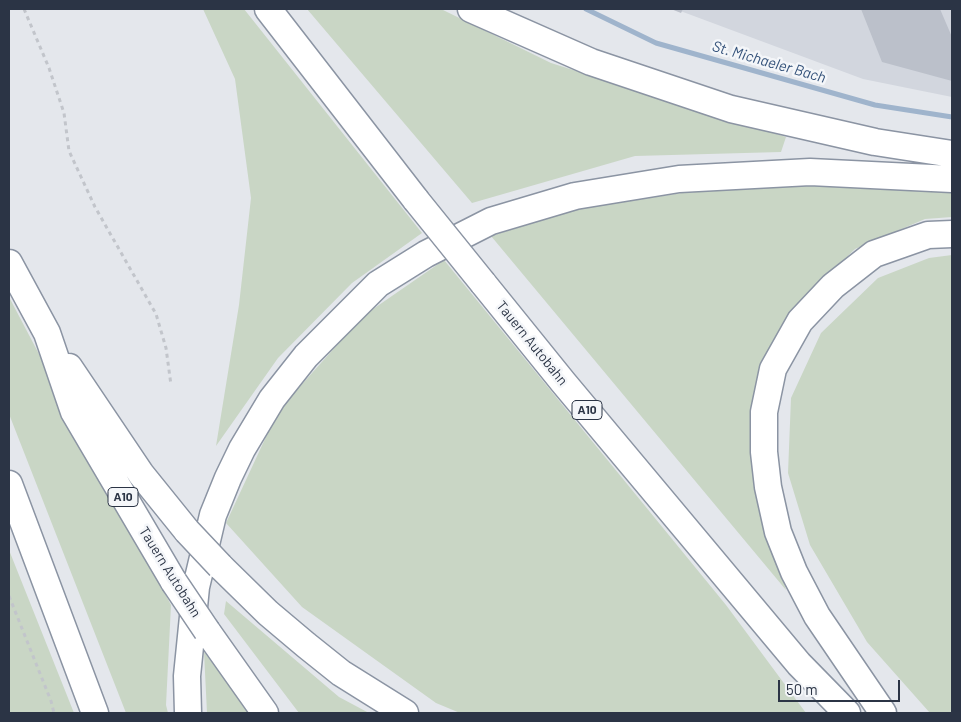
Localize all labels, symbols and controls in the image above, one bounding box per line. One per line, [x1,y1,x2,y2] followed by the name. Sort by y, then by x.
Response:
[710,37,828,87] water label: St. Michaeler Bach
[493,297,571,389] street label: Tauern Autobahn
[572,400,602,420] road number: A10
[108,488,138,507] road number: A10
[135,524,205,620] street label: Tauern Autobahn
[781,670,904,702] scale bar
[786,680,818,698] text: 50 m

